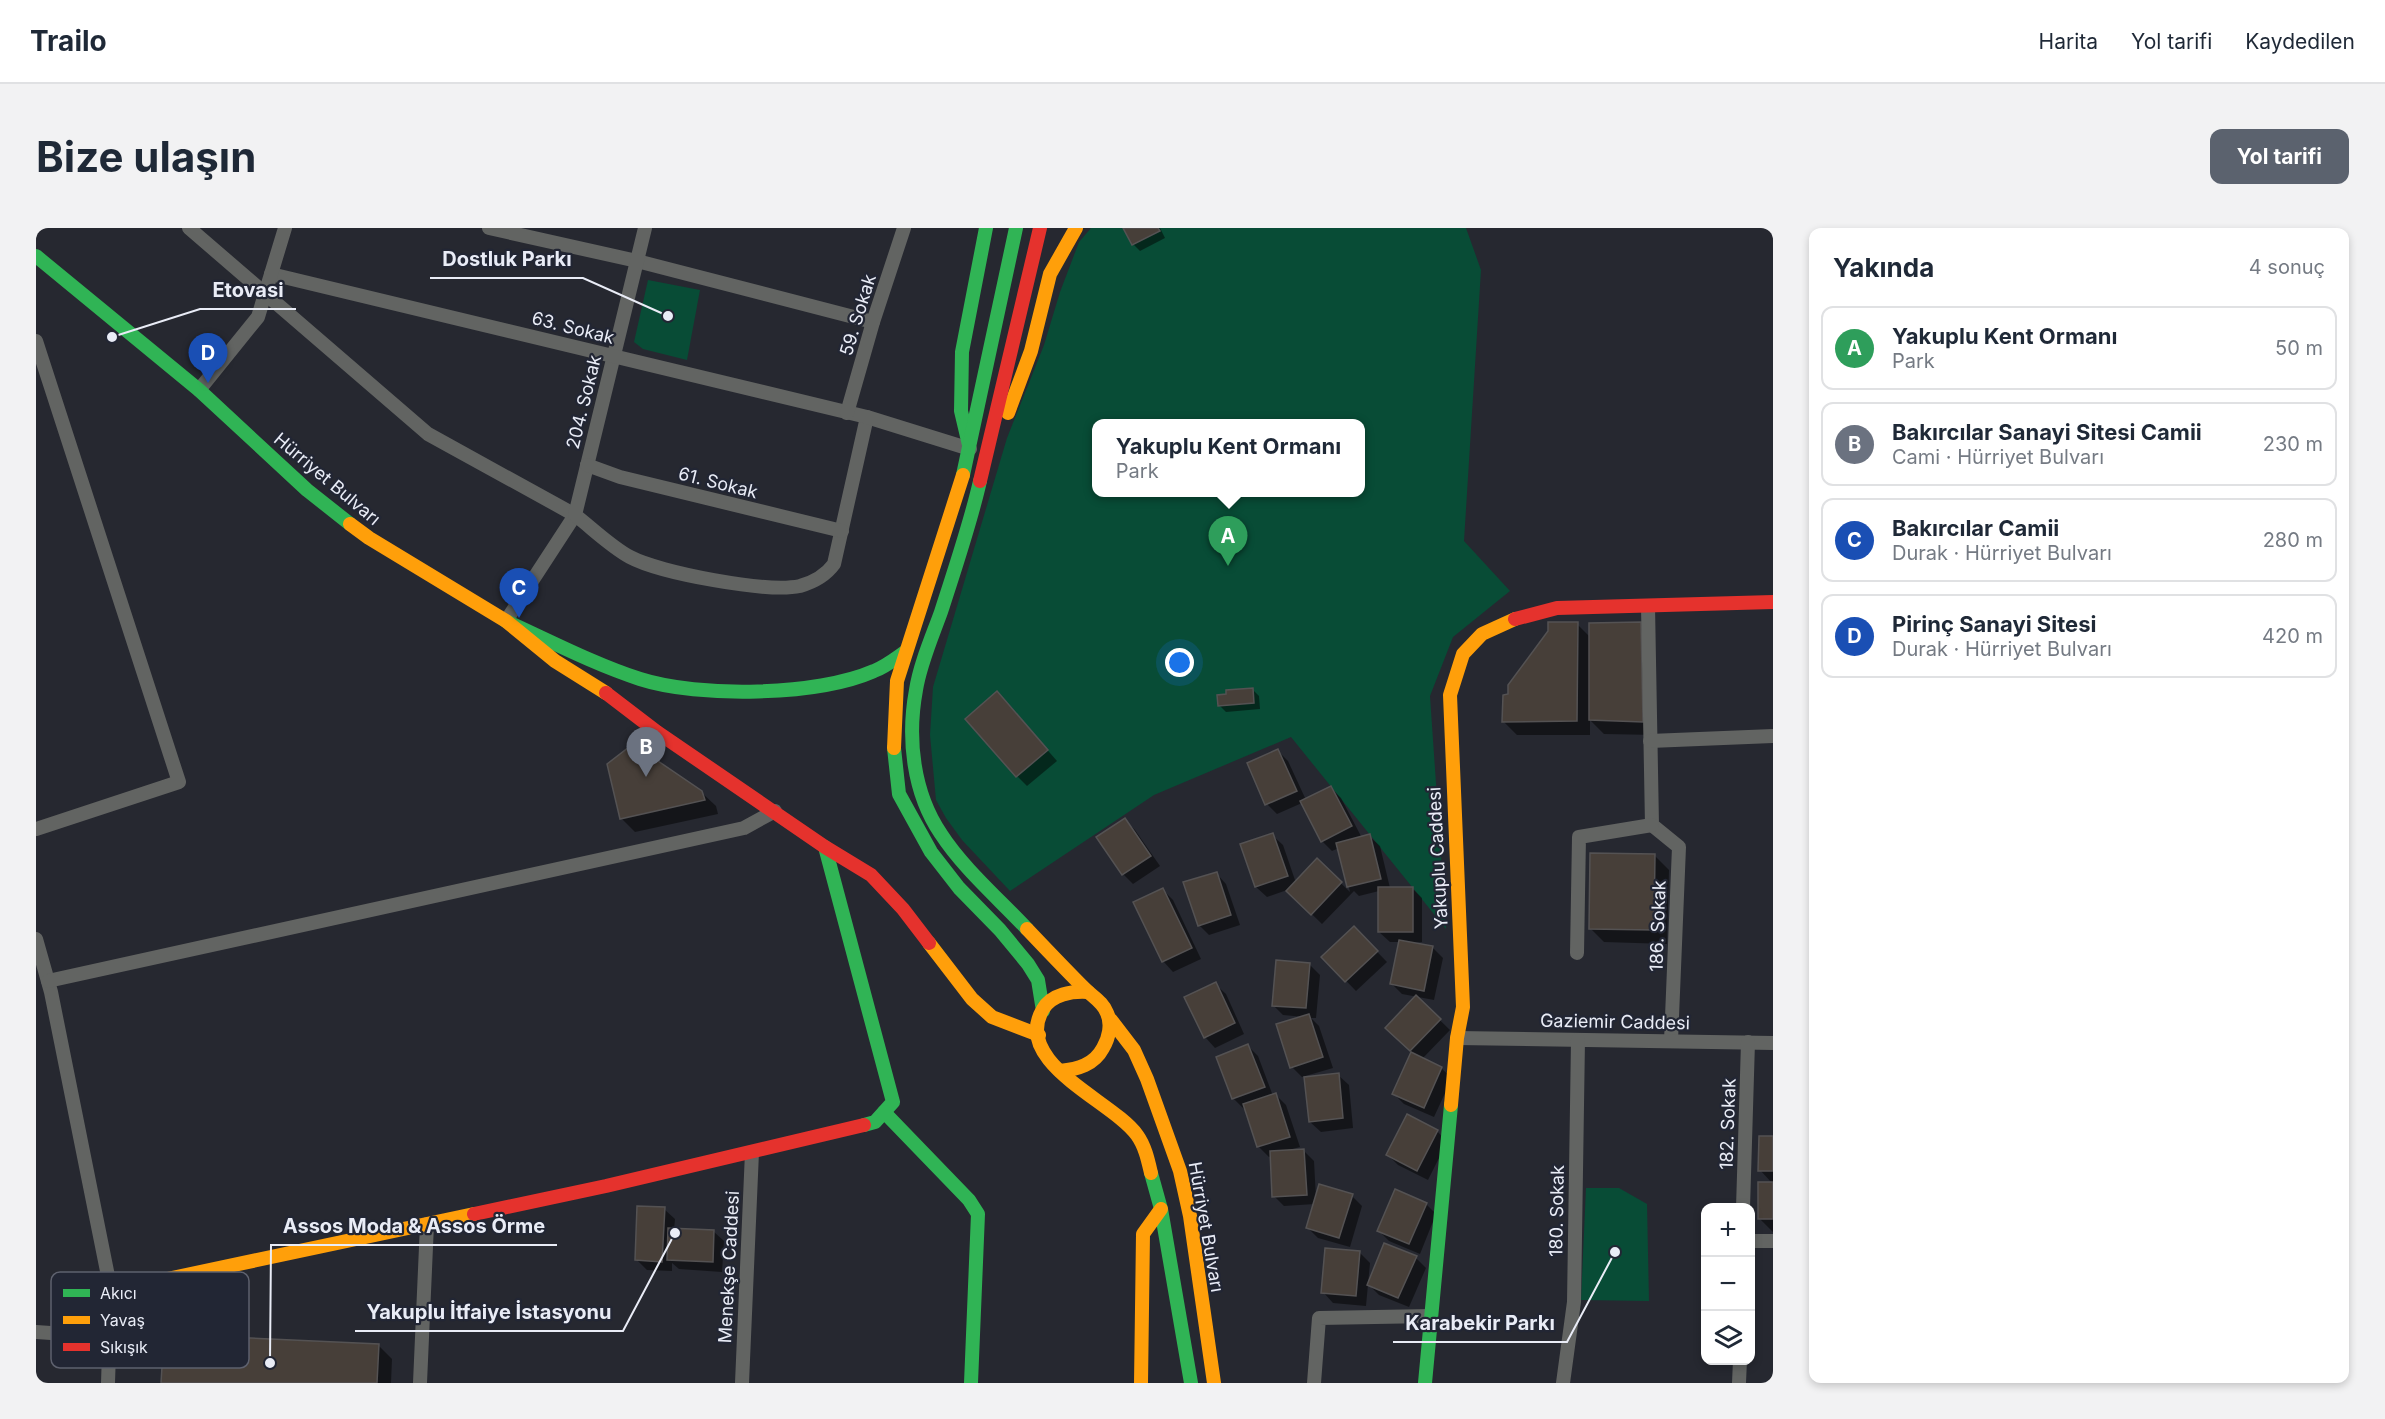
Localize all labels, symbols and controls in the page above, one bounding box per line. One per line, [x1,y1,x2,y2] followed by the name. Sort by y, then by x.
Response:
[30,24,107,58] text: Trailo
[2039,29,2098,54] text: Harita
[2131,29,2212,54] text: Yol tarifi
[2245,29,2355,54] text: Kaydedilen
[2210,129,2349,184] button: Yol tarifi
[36,131,256,182] text: Bize ulaşın
[430,240,583,278] callout: Dostluk Parkı
[442,247,572,271] text: Dostluk Parkı
[1833,252,1934,283] text: Yakında
[2249,255,2325,279] text: 4 sonuç
[200,271,296,309] callout: Etovasi
[835,271,880,358] street label: 59. Sokak
[212,278,284,302] text: Etovasi
[530,307,617,348] street label: 63. Sokak
[1892,323,2117,349] text: Yakuplu Kent Ormanı
[188,334,228,383] pin: D
[1847,336,1862,360] text: A
[2275,336,2323,360] text: 50 m
[1892,349,1935,373] text: Park
[562,353,605,451] street label: 204. Sokak
[1092,419,1365,497] popup
[1892,419,2202,445] text: Bakırcılar Sanayi Sitesi Camii
[270,428,385,529] street label: Hürriyet Bulvarı
[1848,432,1861,456] text: B
[2263,432,2323,456] text: 230 m
[1116,433,1341,459] text: Yakuplu Kent Ormanı
[1892,445,2104,469] text: Cami · Hürriyet Bulvarı
[1116,459,1159,483] text: Park
[676,463,760,503] street label: 61. Sokak
[1892,515,2059,541] text: Bakırcılar Camii
[1208,516,1248,566] pin: A
[1847,528,1862,552] text: C
[2263,528,2323,552] text: 280 m
[1892,541,2112,565] text: Durak · Hürriyet Bulvarı
[500,568,538,618] pin: C
[1892,611,2096,637] text: Pirinç Sanayi Sitesi
[1847,624,1862,648] text: D
[2262,624,2323,648] text: 420 m
[1892,637,2112,661] text: Durak · Hürriyet Bulvarı
[1165,648,1194,677] your location
[626,728,666,777] pin: B
[1423,786,1452,930] street label: Yakuplu Caddesi
[1645,880,1670,972] street label: 186. Sokak
[1540,1010,1690,1033] street label: Gaziemir Caddesi
[1715,1078,1740,1170] street label: 182. Sokak
[1185,1160,1228,1294] street label: Hürriyet Bulvarı
[1545,1165,1568,1257] street label: 180. Sokak
[714,1190,743,1344] street label: Menekşe Caddesi
[1701,1203,1755,1365] map controls
[1701,1203,1755,1257] button: +
[271,1207,557,1245] callout: Assos Moda & Assos Örme
[283,1214,545,1238] text: Assos Moda & Assos Örme
[1701,1257,1755,1311] button: −
[51,1272,249,1368] legend
[100,1283,137,1303] text: Akıcı
[355,1293,623,1331] callout: Yakuplu İtfaiye İstasyonu
[367,1300,611,1324] text: Yakuplu İtfaiye İstasyonu
[1393,1304,1567,1342] callout: Karabekir Parkı
[100,1310,145,1330] text: Yavaş
[1405,1311,1555,1335] text: Karabekir Parkı
[1701,1311,1755,1365] button: layers
[100,1337,148,1357] text: Sıkışık

